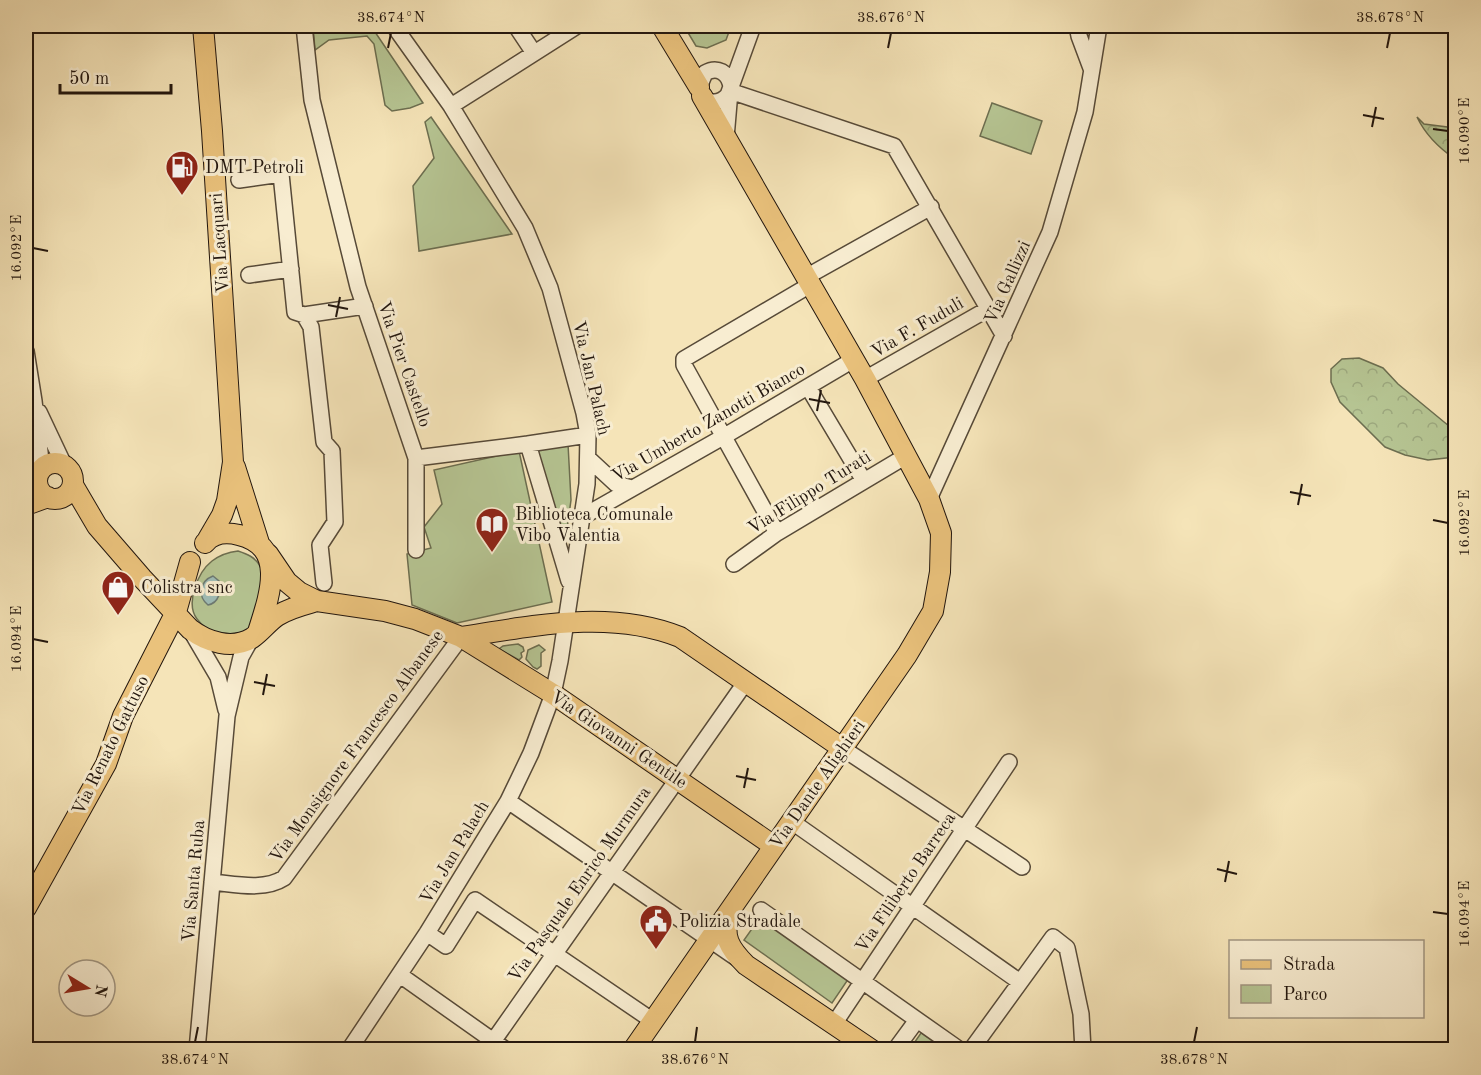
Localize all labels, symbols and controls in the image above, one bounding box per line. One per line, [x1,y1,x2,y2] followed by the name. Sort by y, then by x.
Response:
[357,11,425,26] text: 38.674°N
[857,11,925,26] text: 38.676°N
[1356,11,1424,26] text: 38.678°N
[60,57,171,95] scale bar
[69,70,109,88] text: 50 m
[1458,98,1473,164] text: 16.090°E
[164,149,200,196] fuel station icon: DMT Petroli
[205,159,304,177] place label: DMT Petroli
[208,192,232,294] street label: Via Lacquari
[10,215,25,281] text: 16.092°E
[982,238,1034,327] street label: Via Gallizzi
[868,294,967,362] street label: Via F. Fuduli
[374,299,434,430] street label: Via Pier Castello
[569,319,613,437] street label: Via Jan Palach
[609,360,808,486] street label: Via Umberto Zanotti Bianco
[745,448,874,538] street label: Via Filippo Turati
[1458,490,1473,556] text: 16.092°E
[474,506,510,553] library icon: Biblioteca Comunale Vibo Valentia
[515,506,673,545] place label: Biblioteca Comunale Vibo Valentia
[100,569,136,616] shop icon: Colistra snc
[141,579,233,597] place label: Colistra snc
[10,606,25,672] text: 16.094°E
[267,627,447,866] street label: Via Monsignore Francesco Albanese
[69,673,152,818] street label: Via Renato Gattuso
[547,688,690,792] street label: Via Giovanni Gentile
[767,717,869,852] street label: Via Dante Alighieri
[505,783,654,986] street label: Via Pasquale Enrico Murmura
[417,798,493,907] street label: Via Jan Palach
[852,809,959,956] street label: Via Filiberto Barreca
[180,819,208,943] street label: Via Santa Ruba
[1458,881,1473,947] text: 16.094°E
[638,903,674,950] public building icon: Polizia Stradale
[679,913,801,931] place label: Polizia Stradale
[1229,940,1424,1018] legend
[1283,956,1335,974] text: Strada
[57,958,117,1018] north arrow
[91,983,109,999] text: N
[1283,986,1328,1004] text: Parco
[161,1053,229,1068] text: 38.674°N
[661,1053,729,1068] text: 38.676°N
[1160,1053,1228,1068] text: 38.678°N

